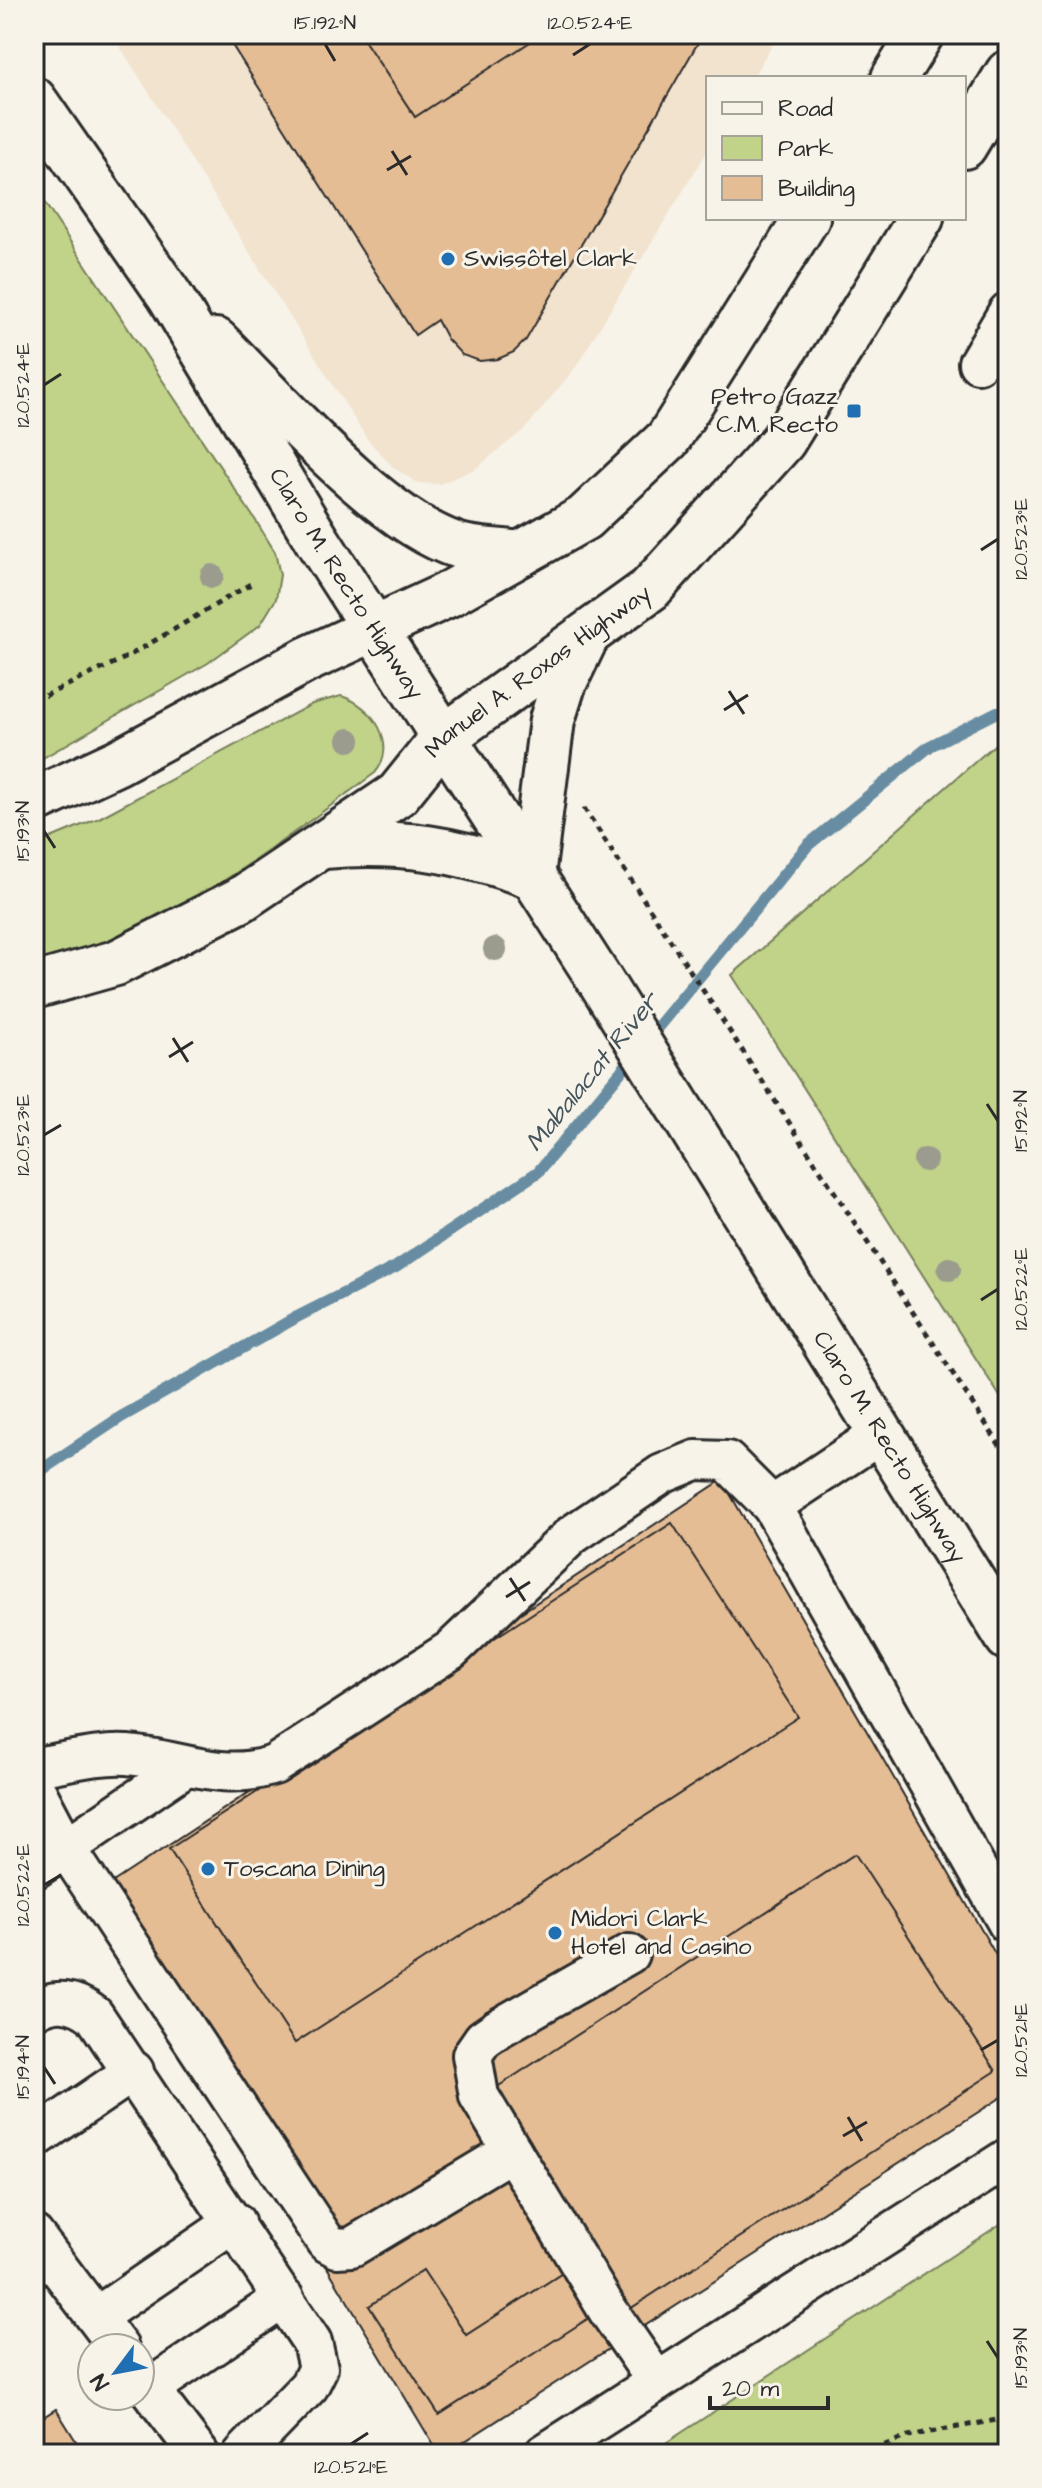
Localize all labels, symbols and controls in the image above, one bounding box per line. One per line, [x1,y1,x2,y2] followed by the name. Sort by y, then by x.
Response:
[294,9,356,37] text: 15.192°N
[548,9,633,37] text: 120.524°E
[706,76,966,220] legend
[778,92,833,126] text: Road
[778,132,834,166] text: Park
[778,172,855,207] text: Building
[464,242,637,276] place label: Swissôtel Clark
[439,250,457,268] marker: Swissôtel Clark
[9,342,37,427] text: 120.524°E
[711,380,839,442] place label: Petro Gazz C.M. Recto
[845,402,863,420] marker: Petro Gazz C.M. Recto
[261,462,432,707] street label: Claro M. Recto Highway
[1007,498,1035,580] text: 120.523°E
[416,577,659,765] street label: Manuel A. Roxas Highway
[9,801,37,861] text: 15.193°N
[517,983,669,1159] water label: Mabalacat River
[1007,1090,1035,1152] text: 15.192°N
[9,1094,37,1176] text: 120.523°E
[1007,1247,1035,1330] text: 120.522°E
[805,1324,974,1570] street label: Claro M. Recto Highway
[9,1843,37,1926] text: 120.522°E
[224,1852,385,1887] place label: Toscana Dining
[199,1860,217,1878] marker: Toscana Dining
[571,1902,752,1964] place label: Midori Clark Hotel and Casino
[546,1924,564,1942] marker: Midori Clark Hotel and Casino
[1007,2003,1035,2077] text: 120.521°E
[9,2035,37,2099] text: 15.194°N
[1007,2328,1035,2388] text: 15.193°N
[76,2332,156,2412] north arrow
[710,2360,828,2410] scale bar
[83,2368,117,2396] text: N
[722,2372,779,2406] text: 20 m
[314,2453,388,2481] text: 120.521°E

